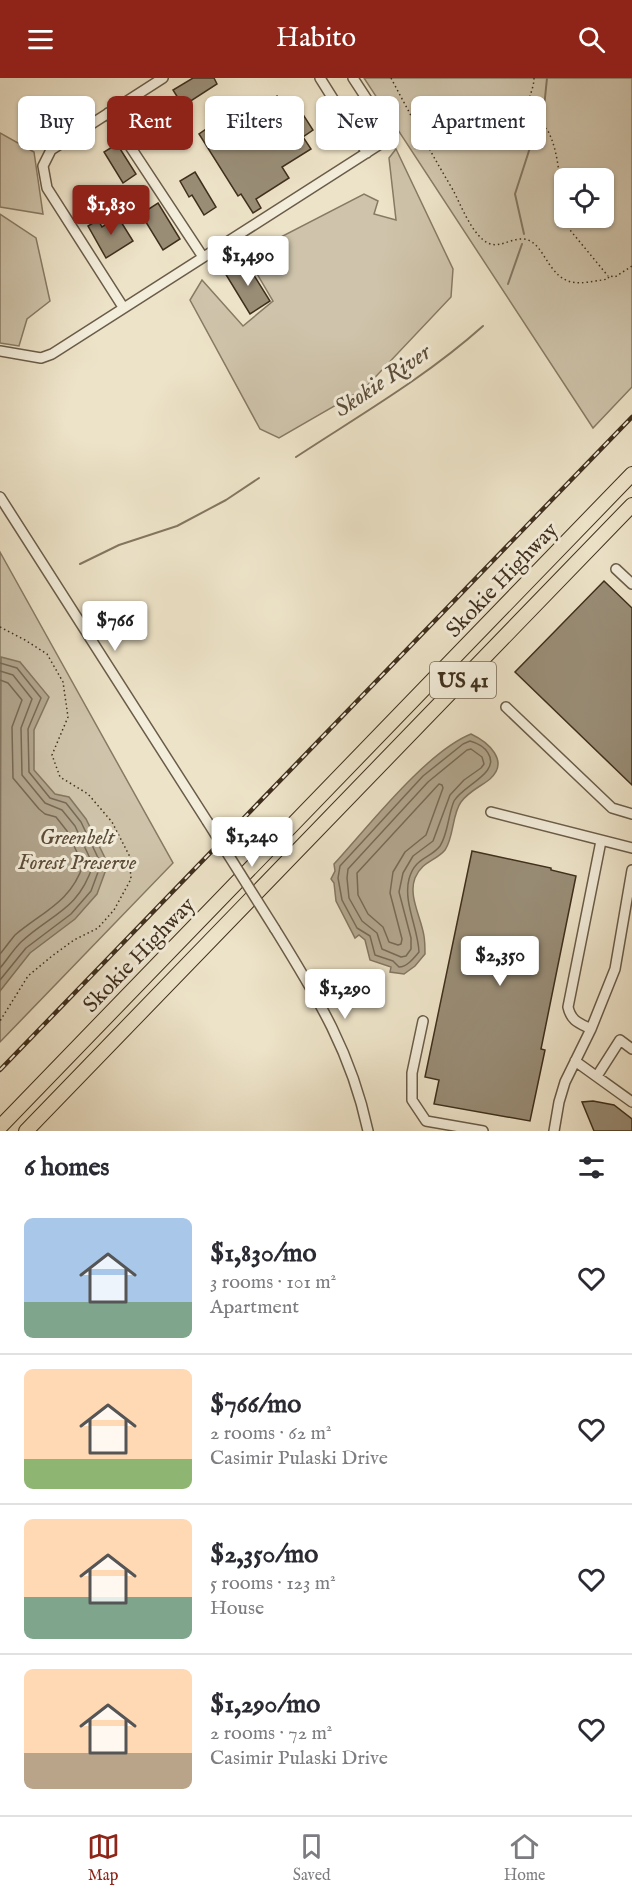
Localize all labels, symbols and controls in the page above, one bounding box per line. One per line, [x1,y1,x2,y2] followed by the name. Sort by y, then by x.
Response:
[276,22,356,56] text: Habito
[24,23,57,56] icon: menu
[575,23,608,56] icon: search
[18,96,95,150] chip: Buy
[107,96,193,150] chip: Rent
[205,96,304,150] chip: Filters
[316,96,399,150] chip: New
[411,96,546,150] chip: Apartment
[554,168,614,228] map controls
[554,168,614,228] button: locate
[62,185,160,236] pin: $1,830
[87,192,135,217] text: $1,830
[199,236,297,287] pin: $1,490
[222,243,274,268] text: $1,490
[328,337,439,425] water label: Skokie River
[440,517,565,644] street label: Skokie Highway
[79,601,151,652] pin: $766
[96,608,134,633] text: $766
[430,662,496,698] road number: US 41
[203,817,301,868] pin: $1,240
[18,824,137,877] park label: Greenbelt Forest Preserve
[226,824,278,849] text: $1,240
[77,892,202,1019] street label: Skokie Highway
[451,936,549,987] pin: $2,350
[475,943,525,968] text: $2,350
[296,969,394,1020] pin: $1,290
[319,976,371,1001] text: $1,290
[24,1151,109,1184] text: 6 homes
[575,1151,608,1184] icon: filters
[210,1237,317,1270] text: $1,830/mo
[72,1242,144,1314] icon: home
[575,1262,608,1295] icon: heart
[210,1270,336,1295] text: 3 rooms · 101 m²
[210,1295,299,1320] text: Apartment
[210,1388,301,1421] text: $766/mo
[72,1393,144,1465] icon: home
[575,1413,608,1446] icon: heart
[210,1421,332,1446] text: 2 rooms · 62 m²
[210,1446,388,1471] text: Casimir Pulaski Drive
[210,1538,318,1571] text: $2,350/mo
[72,1543,144,1615] icon: home
[575,1563,608,1596] icon: heart
[210,1571,336,1596] text: 5 rooms · 123 m²
[210,1596,264,1621] text: House
[210,1688,320,1721] text: $1,290/mo
[72,1693,144,1765] icon: home
[575,1713,608,1746] icon: heart
[210,1721,332,1746] text: 2 rooms · 72 m²
[210,1746,388,1771] text: Casimir Pulaski Drive
[87,1830,120,1886] tab: Map
[293,1830,331,1886] tab: Saved
[504,1830,545,1886] tab: Home

